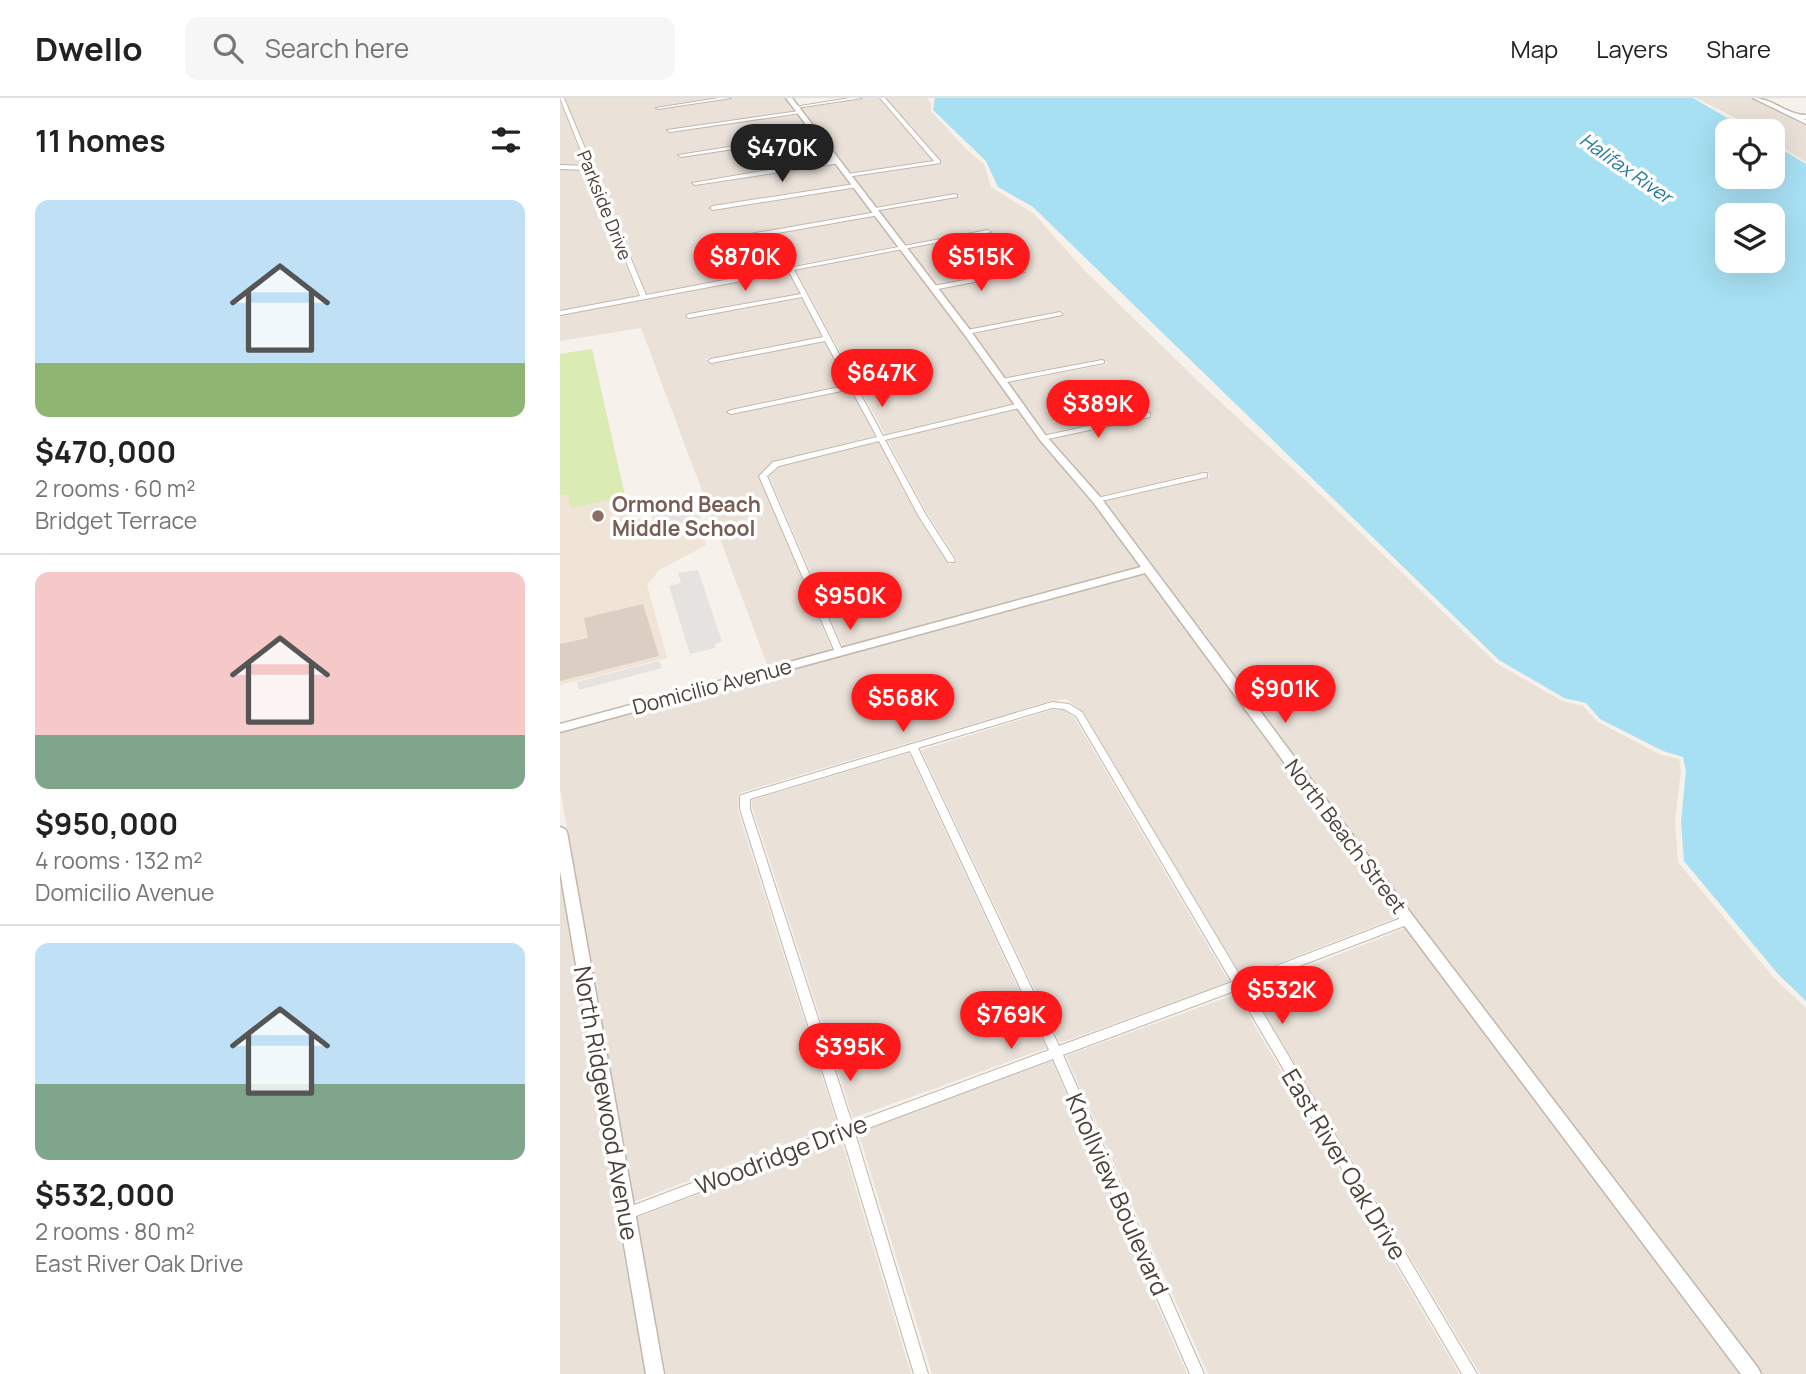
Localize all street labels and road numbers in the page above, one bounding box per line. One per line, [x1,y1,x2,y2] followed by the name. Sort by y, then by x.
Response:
[572,147,638,263] street label: Parkside Drive
[629,651,795,721] street label: Domicilio Avenue
[1279,753,1413,919] street label: North Beach Street
[567,963,647,1243] street label: North Ridgewood Avenue
[1275,1062,1415,1266] street label: East River Oak Drive
[1059,1088,1177,1300] street label: Knollview Boulevard
[690,1106,872,1202] street label: Woodridge Drive

